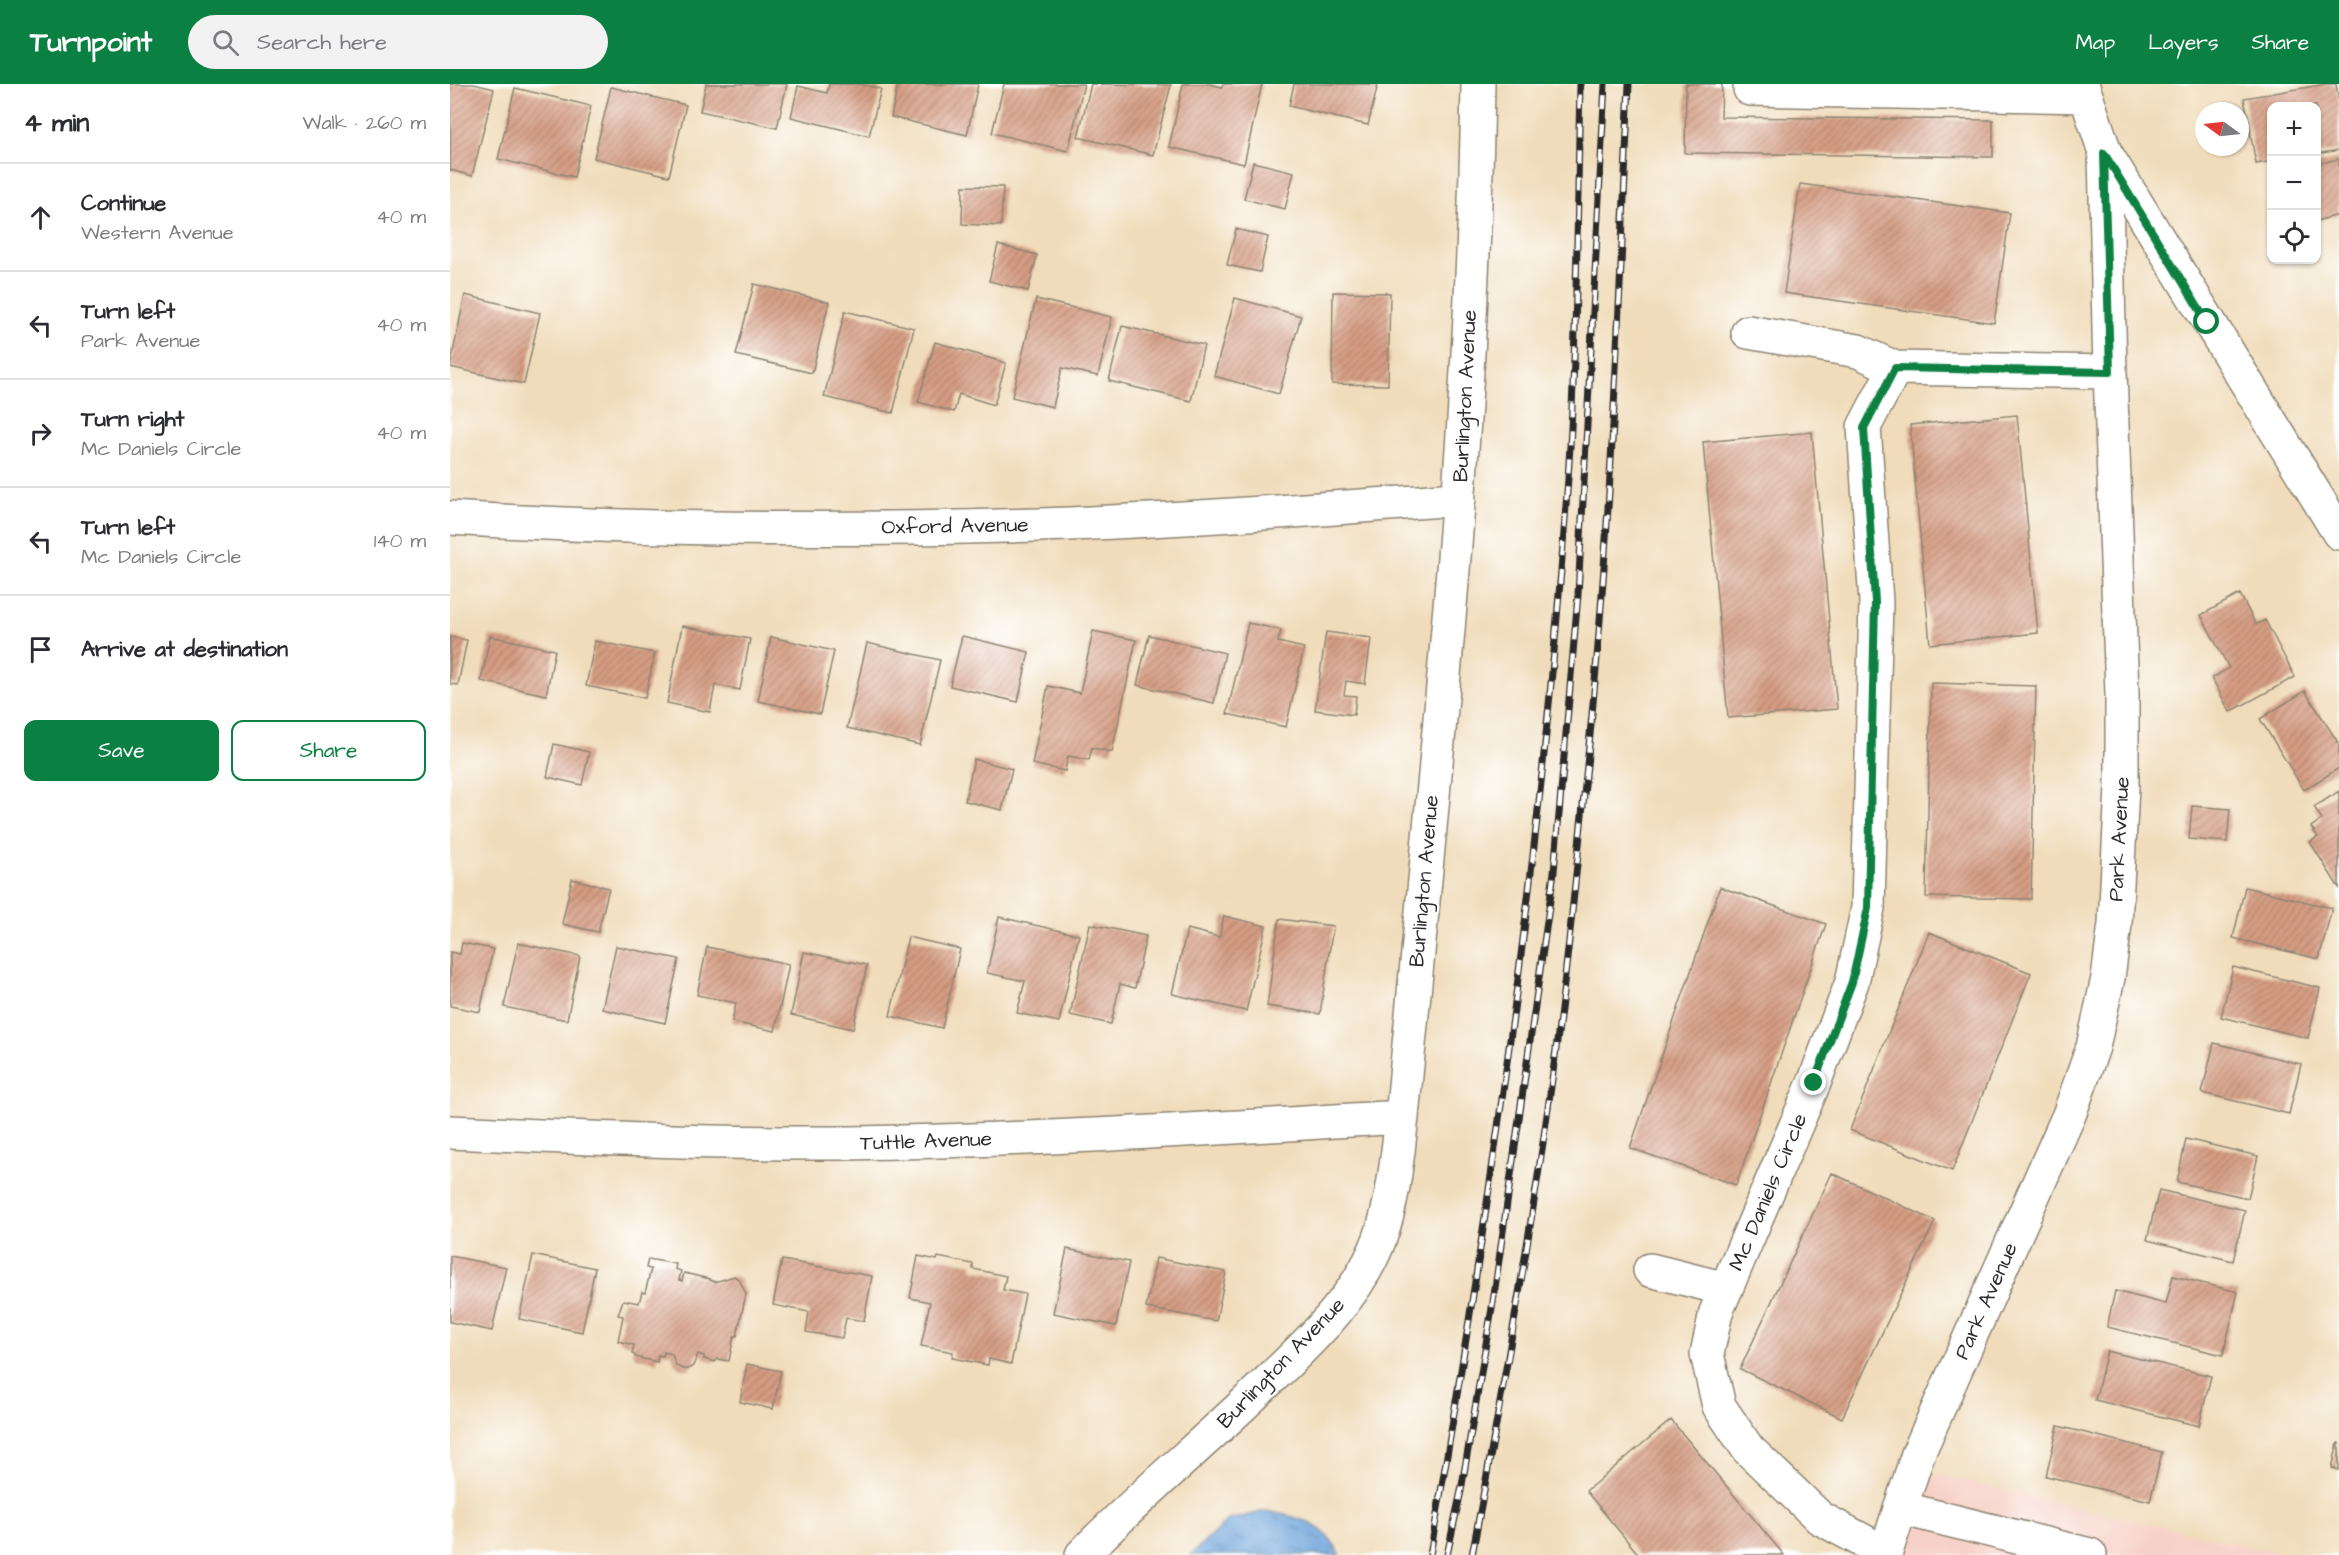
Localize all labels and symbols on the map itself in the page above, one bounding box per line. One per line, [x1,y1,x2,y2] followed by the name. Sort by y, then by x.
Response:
[2195,102,2249,156] north arrow
[2193,308,2219,334] route start
[1446,309,1486,483] street label: Burlington Avenue
[881,510,1029,542] street label: Oxford Avenue
[2101,776,2137,902] street label: Park Avenue
[1402,794,1448,968] street label: Burlington Avenue
[1800,1069,1826,1095] route end
[1722,1109,1814,1275] street label: Mc Daniels Circle
[860,1124,992,1158] street label: Tuttle Avenue
[1947,1238,2025,1364] street label: Park Avenue
[1211,1291,1353,1436] street label: Burlington Avenue

